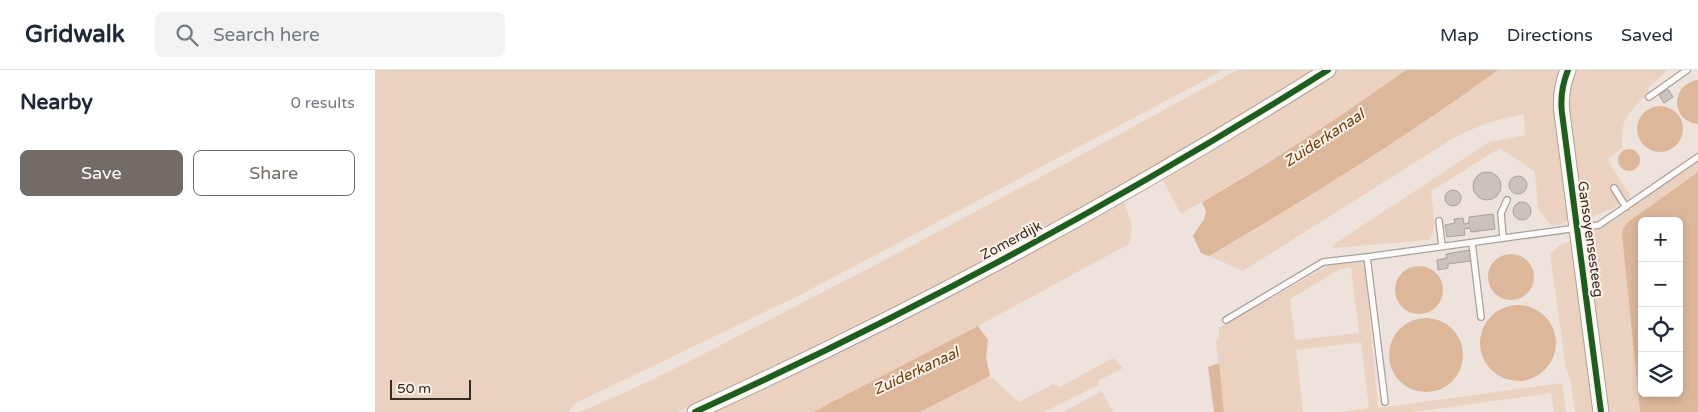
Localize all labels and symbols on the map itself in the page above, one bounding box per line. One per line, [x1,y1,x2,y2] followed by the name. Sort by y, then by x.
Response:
[1280,104,1370,171] water label: Zuiderkanaal
[1574,180,1607,298] street label: Gansoyensesteeg
[978,217,1045,264] street label: Zomerdijk
[870,342,964,399] water label: Zuiderkanaal
[390,377,471,400] scale bar

